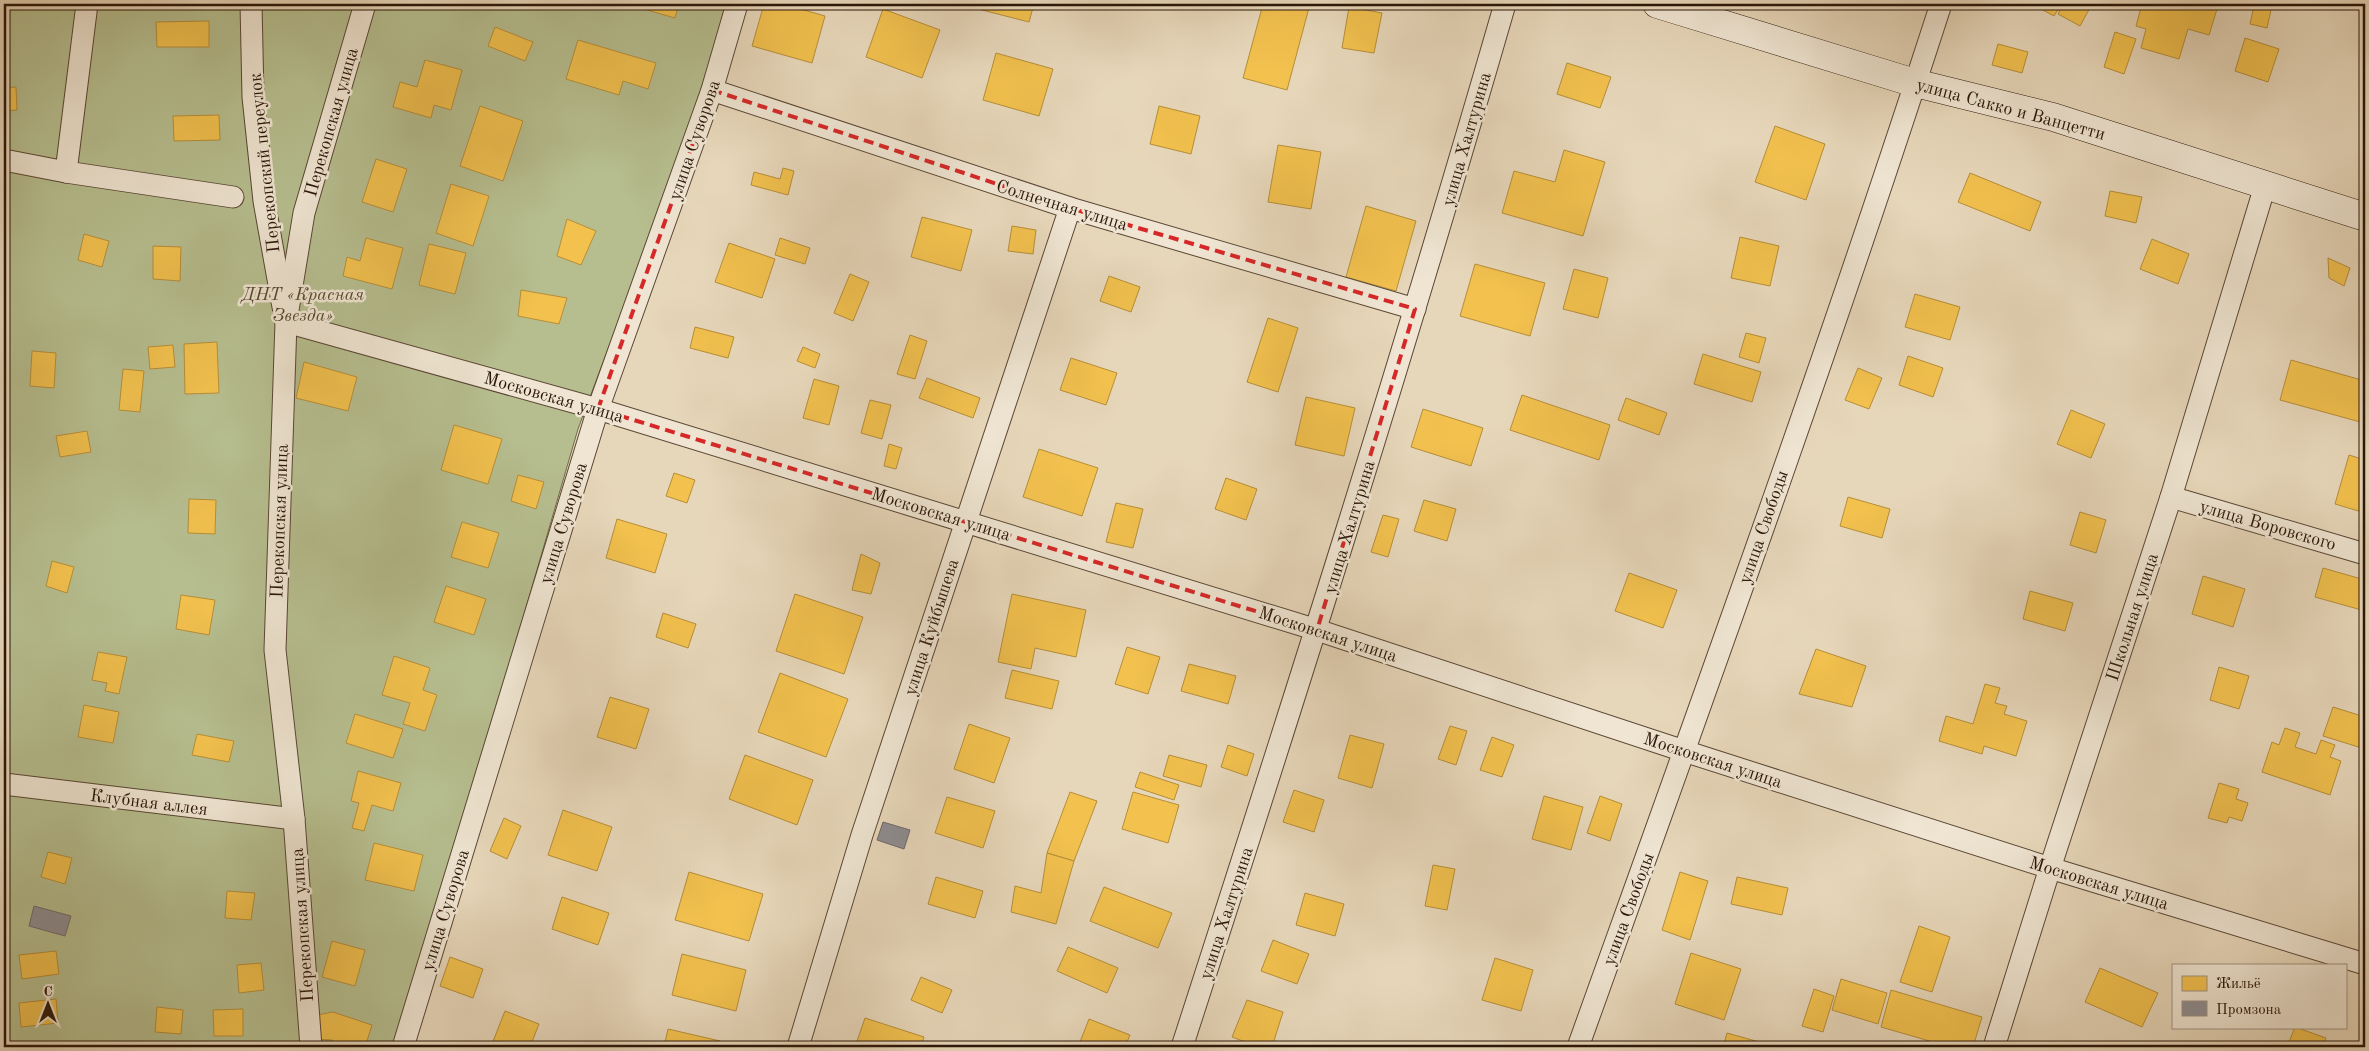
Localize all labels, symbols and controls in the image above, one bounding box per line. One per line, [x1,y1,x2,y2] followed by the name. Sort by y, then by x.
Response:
[302,46,362,199] street label: Перекопская улица
[1439,70,1495,208] street label: улица Халтурина
[247,72,283,254] street label: Перекопский переулок
[1914,76,2107,144] street label: улица Сакко и Ванцетти
[666,78,724,203] street label: улица Суворова
[994,177,1130,235] street label: Солнечная улица
[240,286,364,325] park label: ДНТ «Красная Звезда»
[482,369,626,427] street label: Московская улица
[268,444,292,598] street label: Перекопская улица
[1321,458,1379,596] street label: улица Халтурина
[537,460,591,586] street label: улица Суворова
[1736,468,1792,586] street label: улица Свободы
[869,485,1013,545] street label: Московская улица
[2197,498,2338,554] street label: улица Воровского
[2104,551,2162,684] street label: Школьная улица
[901,557,963,698] street label: улица Куйбышева
[1256,604,1399,666] street label: Московская улица
[1641,730,1784,792] street label: Московская улица
[89,787,209,819] street label: Клубная аллея
[1197,845,1257,982] street label: улица Халтурина
[289,847,317,1002] street label: Перекопская улица
[419,847,473,973] street label: улица Суворова
[1600,850,1658,968] street label: улица Свободы
[2027,854,2171,914] street label: Московская улица
[2172,964,2346,1028] legend
[2216,977,2261,992] text: Жильё
[22,978,72,1028] north arrow
[43,985,53,999] text: С
[2216,1003,2282,1018] text: Промзона

